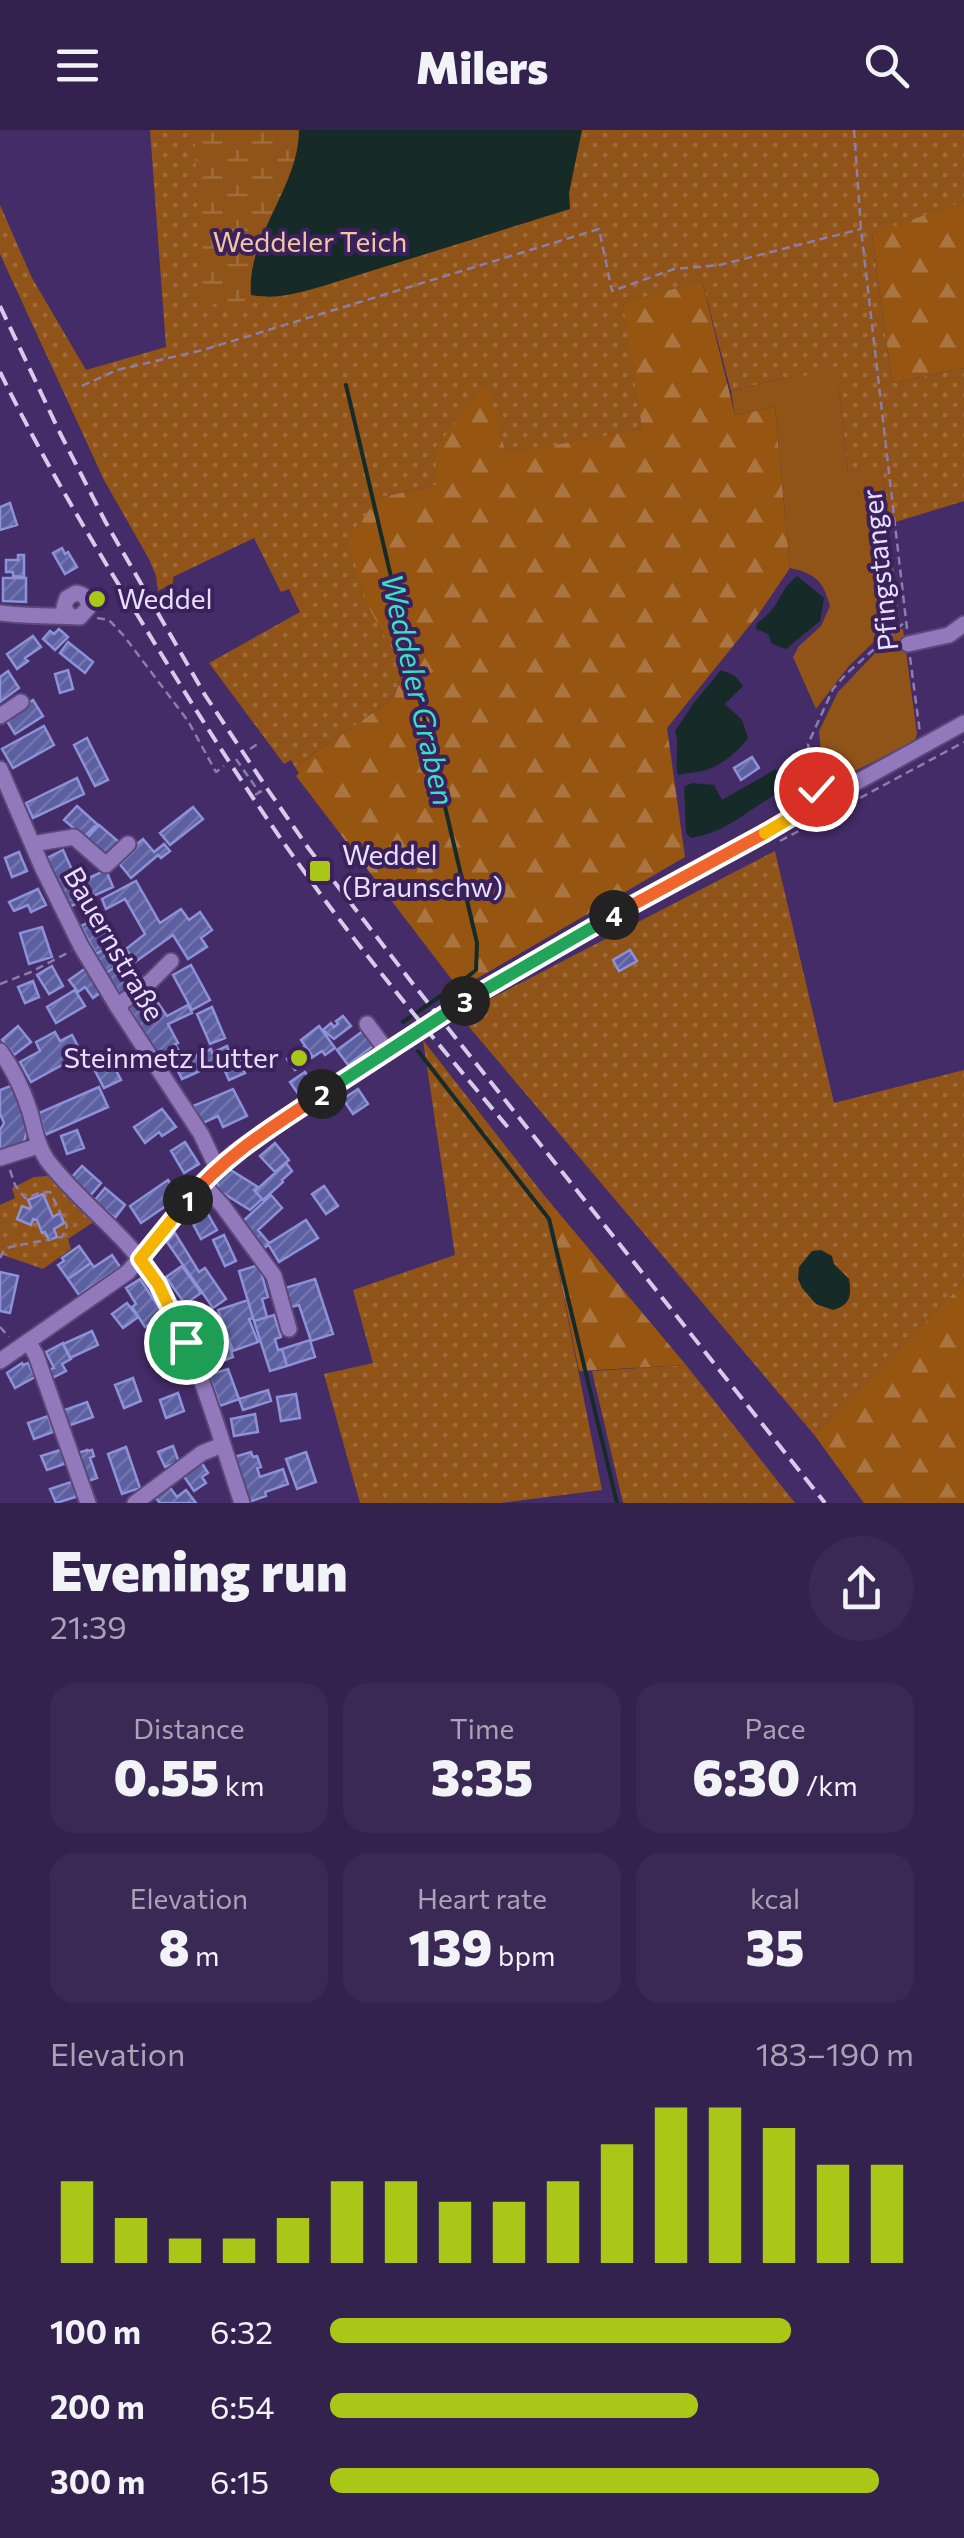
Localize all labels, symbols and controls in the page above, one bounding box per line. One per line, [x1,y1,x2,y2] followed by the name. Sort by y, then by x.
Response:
[50,38,105,93] icon: menu
[416,38,548,93] text: Milers
[859,38,914,93] icon: search
[213,224,407,258] park label: Weddeler Teich
[854,487,904,653] street label: Pfingstanger
[375,570,464,809] water label: Weddeler Graben
[117,581,213,615] place label: Weddel
[86,588,108,610] marker: Weddel
[774,747,859,832] pin
[789,762,844,817] icon: check
[342,837,503,903] place label: Weddel (Braunschw)
[307,858,333,884] marker: Weddel (Braunschw)
[57,861,173,1026] street label: Bauernstraße
[589,890,639,940] pin: 4
[605,898,623,932] text: 4
[440,976,490,1026] pin: 3
[457,984,473,1018] text: 3
[63,1040,279,1074] place label: Steinmetz Lutter
[288,1047,310,1069] marker: Steinmetz Lutter
[297,1069,347,1119] pin: 2
[314,1077,330,1111] text: 2
[163,1175,213,1225] pin: 1
[182,1183,194,1217] text: 1
[144,1300,229,1385] pin
[159,1315,214,1370] icon: arrive
[50,1535,348,1602] text: Evening run
[809,1536,914,1641] button: share
[50,1606,127,1646] text: 21:39
[133,1711,245,1745] text: Distance
[450,1711,514,1745] text: Time
[745,1711,805,1745] text: Pace
[114,1745,219,1806] text: 0.55
[431,1745,533,1806] text: 3:35
[692,1745,800,1806] text: 6:30
[219,1768,264,1802] text: km
[800,1768,858,1802] text: /km
[130,1881,248,1915] text: Elevation
[417,1881,547,1915] text: Heart rate
[750,1881,800,1915] text: kcal
[158,1915,190,1976] text: 8
[409,1915,493,1976] text: 139
[746,1915,804,1976] text: 35
[190,1938,220,1972] text: m
[493,1938,555,1972] text: bpm
[50,2033,185,2073] text: Elevation
[756,2033,914,2073] text: 183–190 m
[50,2311,141,2351] text: 100 m
[210,2311,273,2351] text: 6:32
[50,2386,145,2426] text: 200 m
[210,2386,275,2426] text: 6:54
[50,2461,145,2501] text: 300 m
[210,2461,269,2501] text: 6:15

